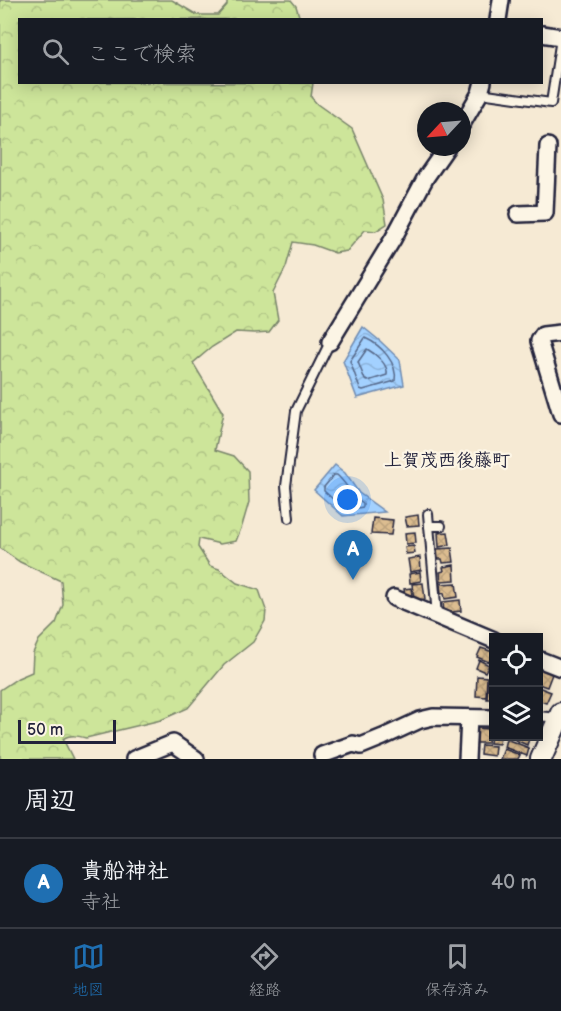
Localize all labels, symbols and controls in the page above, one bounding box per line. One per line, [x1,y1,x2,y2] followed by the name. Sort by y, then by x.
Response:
[18,18,543,84] search box
[39,35,72,68] icon: search
[87,41,197,68] text: ここで検索
[417,102,471,156] north arrow
[384,450,510,471] district label: 上賀茂西後藤町
[333,485,362,514] your location
[334,530,372,580] pin: A
[489,633,543,741] map controls
[489,633,543,687] button: locate
[489,687,543,741] button: layers
[18,717,116,744] scale bar
[27,721,63,740] text: 50 m
[24,786,76,817] text: 周辺
[81,858,169,885] text: 貴船神社
[37,871,50,895] text: A
[491,871,537,895] text: 40 m
[81,890,121,914] text: 寺社
[72,940,105,1000] tab: 地図
[248,940,281,1000] tab: 経路
[425,940,489,1000] tab: 保存済み

